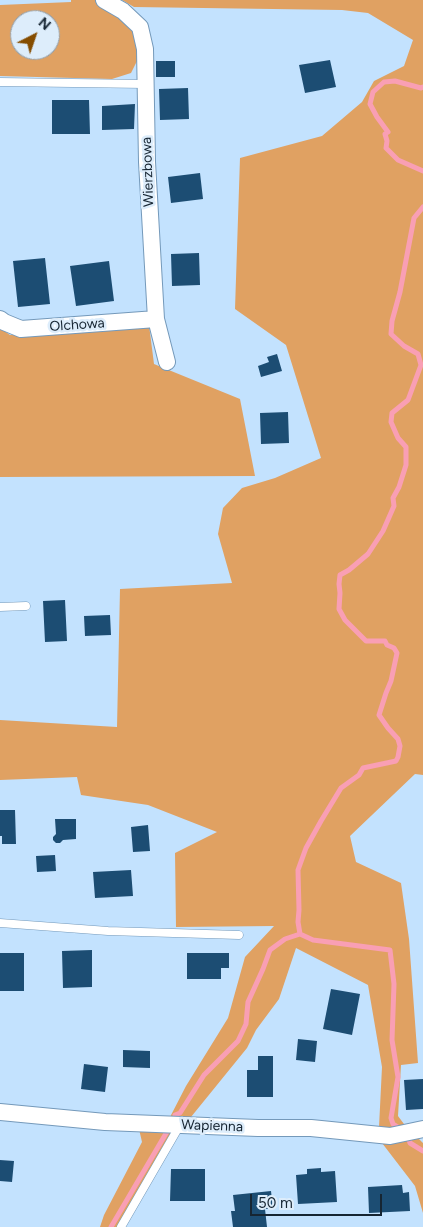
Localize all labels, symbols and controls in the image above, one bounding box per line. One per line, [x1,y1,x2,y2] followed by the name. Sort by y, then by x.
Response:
[10,10,60,60] north arrow
[35,14,54,34] text: N
[138,137,158,207] street label: Wierzbowa
[49,315,105,335] street label: Olchowa
[181,1117,243,1135] street label: Wapienna
[253,1184,386,1216] scale bar
[258,1194,293,1212] text: 50 m

